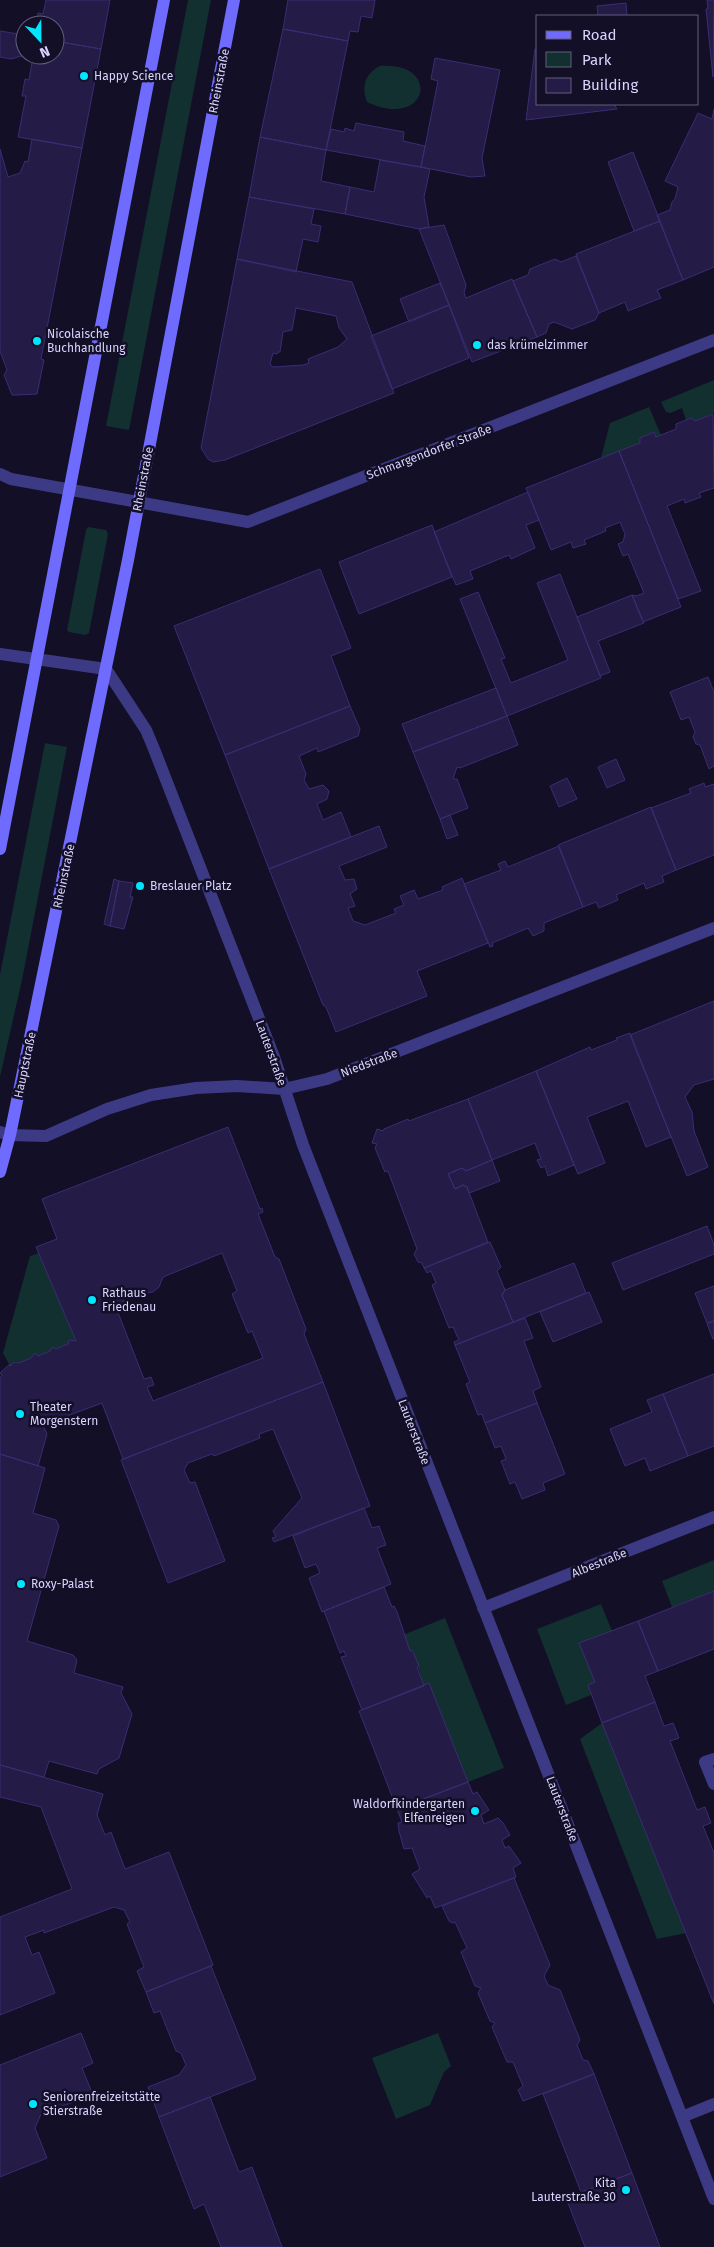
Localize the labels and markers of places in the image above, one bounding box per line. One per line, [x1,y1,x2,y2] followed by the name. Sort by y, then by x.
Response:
[94,69,173,83] place label: Happy Science
[78,70,90,82] marker: Happy Science
[47,327,126,355] place label: Nicolaische Buchhandlung
[31,335,43,347] marker: Nicolaische Buchhandlung
[487,338,588,352] place label: das krümelzimmer
[471,339,483,351] marker: das krümelzimmer
[150,879,231,893] place label: Breslauer Platz
[134,880,146,892] marker: Breslauer Platz
[102,1286,156,1314] place label: Rathaus Friedenau
[86,1294,98,1306] marker: Rathaus Friedenau
[30,1400,98,1428] place label: Theater Morgenstern
[14,1408,26,1420] marker: Theater Morgenstern
[31,1577,95,1591] place label: Roxy-Palast
[15,1578,27,1590] marker: Roxy-Palast
[353,1797,465,1825] place label: Waldorfkindergarten Elfenreigen
[469,1805,481,1817] marker: Waldorfkindergarten Elfenreigen
[43,2090,160,2118] place label: Seniorenfreizeitstätte Stierstraße
[27,2098,39,2110] marker: Seniorenfreizeitstätte Stierstraße
[531,2176,616,2204] place label: Kita Lauterstraße 30
[620,2184,632,2196] marker: Kita Lauterstraße 30

